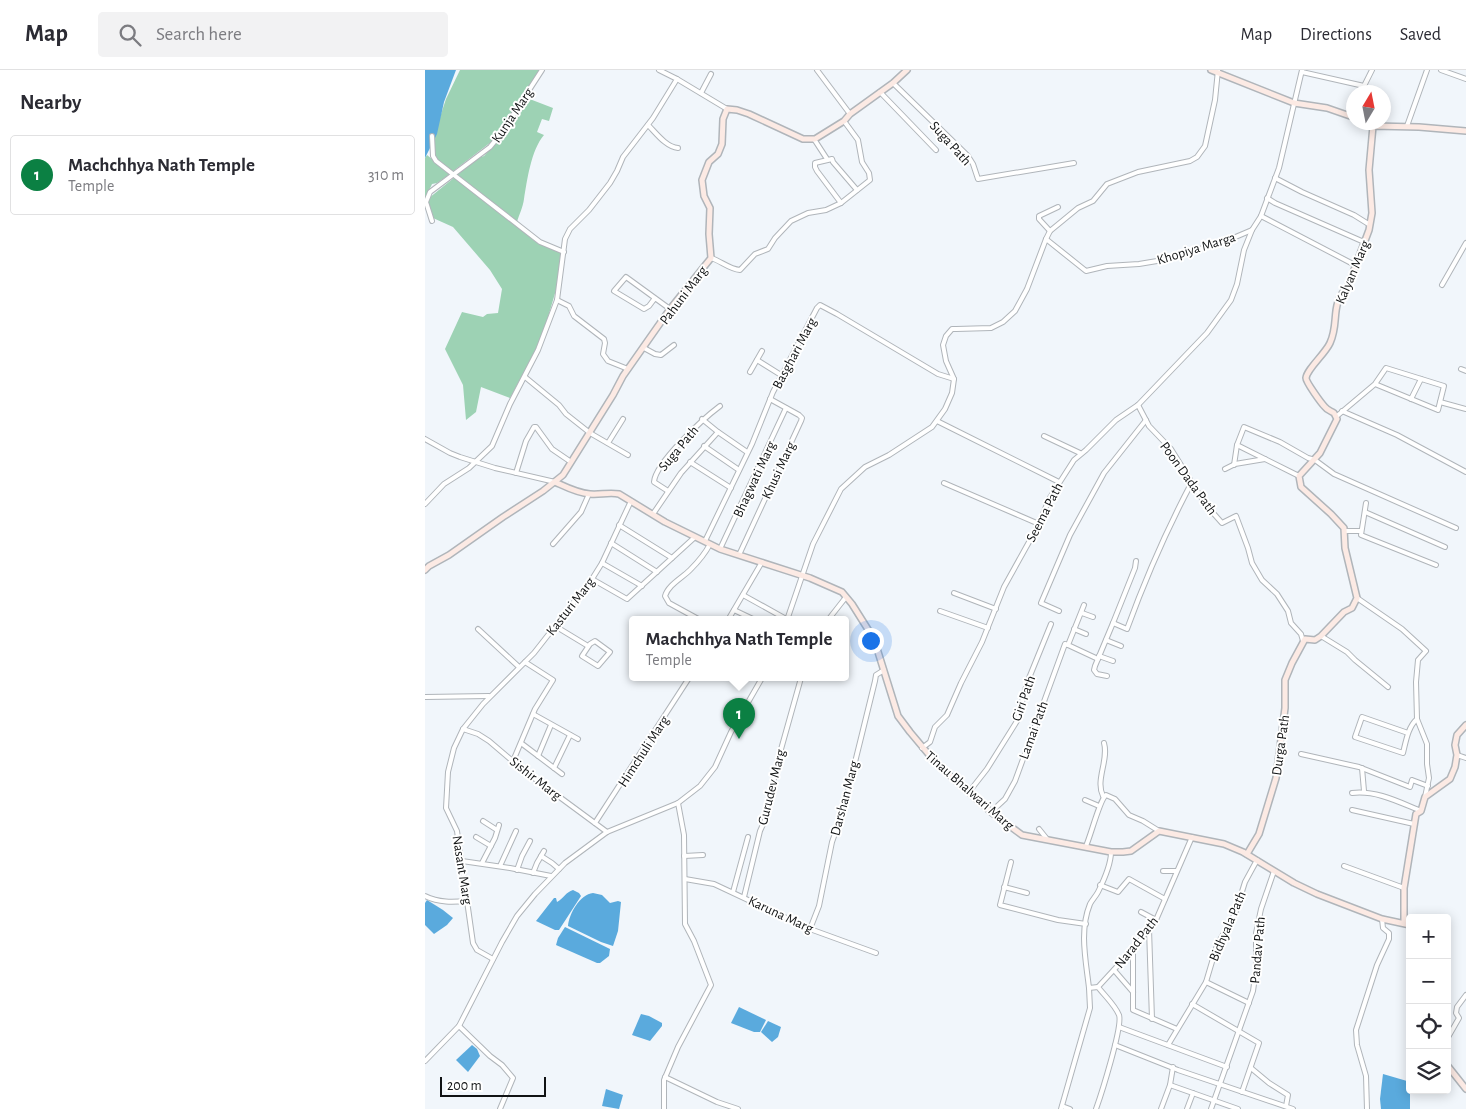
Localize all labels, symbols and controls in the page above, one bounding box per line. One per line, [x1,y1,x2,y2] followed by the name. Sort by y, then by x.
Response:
[98,12,448,57] search box
[116,21,144,49] icon: search
[25,22,68,46] text: Map
[156,25,242,44] text: Search here
[1241,26,1272,44] text: Map
[1300,26,1372,44] text: Directions
[1400,26,1441,44] text: Saved
[1346,85,1391,130] north arrow
[489,86,536,145] street label: Kunja Marg
[20,92,81,113] text: Nearby
[927,119,974,169] street label: Suga Path
[68,156,255,175] text: Machchhya Nath Temple
[34,167,40,183] text: 1
[368,167,404,183] text: 310 m
[68,178,114,194] text: Temple
[1155,230,1238,268] street label: Khopiya Marga
[1333,238,1373,306] street label: Kalyan Marg
[657,264,710,327] street label: Pahuni Marg
[770,315,820,391] street label: Basghari Marg
[656,423,702,474] street label: Suga Path
[731,439,779,520] street label: Bhagwati Marg
[760,439,798,501] street label: Khusi Marg
[1157,439,1219,518] street label: Poon Dada Path
[1024,481,1066,544] street label: Seema Path
[544,575,598,638] street label: Kasturi Marg
[629,616,849,681] popup
[858,628,884,654] your location
[646,630,832,649] text: Machchhya Nath Temple
[646,652,692,668] text: Temple
[1010,674,1038,723] street label: Giri Path
[723,698,755,739] pin: 1
[1017,699,1051,761] street label: Lamai Path
[616,713,672,790] street label: Himchuli Marg
[1270,714,1292,776] street label: Durga Path
[756,748,788,826] street label: Gurudev Marg
[922,749,1016,833] street label: Tinau Bhalwari Marg
[507,754,564,803] street label: Sishir Marg
[828,759,862,837] street label: Darshan Marg
[450,835,474,906] street label: Nasant Marg
[1207,889,1249,964] street label: Bidhyala Path
[746,894,815,936] street label: Karuna Marg
[1112,914,1161,971] street label: Narad Path
[1406,914,1451,1094] map controls
[1406,914,1451,959] button: +
[1248,916,1268,984] street label: Pandav Path
[1406,959,1451,1004] button: −
[1406,1004,1451,1049] button: locate
[1406,1049,1451,1094] button: layers
[440,1074,546,1097] scale bar
[447,1079,482,1093] text: 200 m

